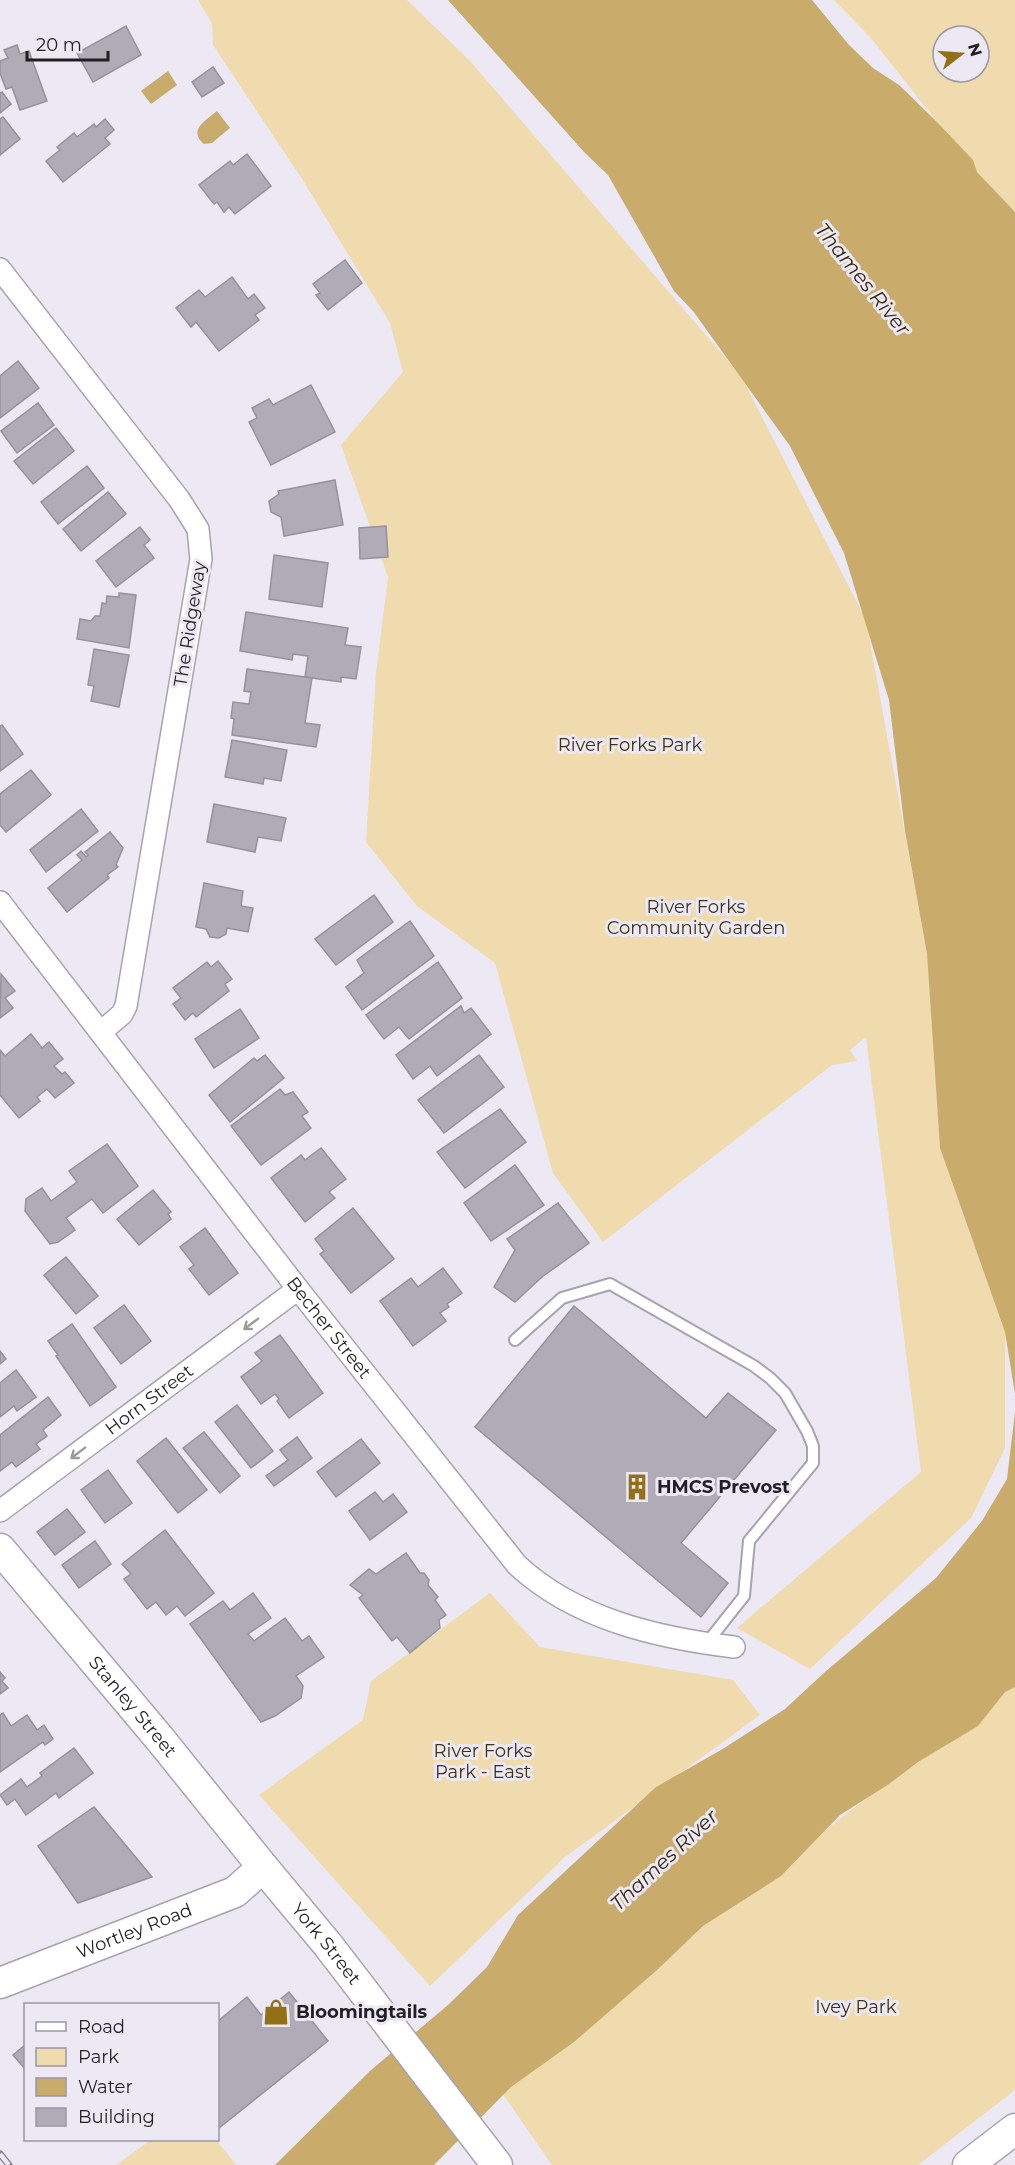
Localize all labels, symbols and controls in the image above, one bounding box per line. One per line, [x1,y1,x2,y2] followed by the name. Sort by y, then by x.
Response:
[27,24,108,62] scale bar
[931,24,991,84] north arrow
[36,34,82,56] text: 20 m
[964,41,986,59] text: N
[810,218,916,341] water label: Thames River
[169,559,211,688] street label: The Ridgeway
[558,734,703,756] park label: River Forks Park
[607,896,785,939] park label: River Forks Community Garden
[282,1272,376,1383] street label: Becher Street
[243,1317,259,1330] one-way arrow
[101,1360,198,1440] street label: Horn Street
[70,1447,86,1459] one-way arrow
[622,1472,652,1502] building icon: HMCS Prevost
[657,1476,790,1498] place label: HMCS Prevost
[84,1652,181,1762] street label: Stanley Street
[434,1740,533,1783] park label: River Forks Park - East
[606,1804,723,1916] water label: Thames River
[287,1898,365,1989] street label: York Street
[73,1899,195,1963] street label: Wortley Road
[815,1996,897,2018] park label: Ivey Park
[261,1997,291,2027] shop icon: Bloomingtails
[296,2001,428,2023] place label: Bloomingtails
[24,2003,219,2141] legend
[78,2016,125,2038] text: Road
[78,2046,119,2068] text: Park
[78,2076,133,2098] text: Water
[78,2106,155,2128] text: Building

